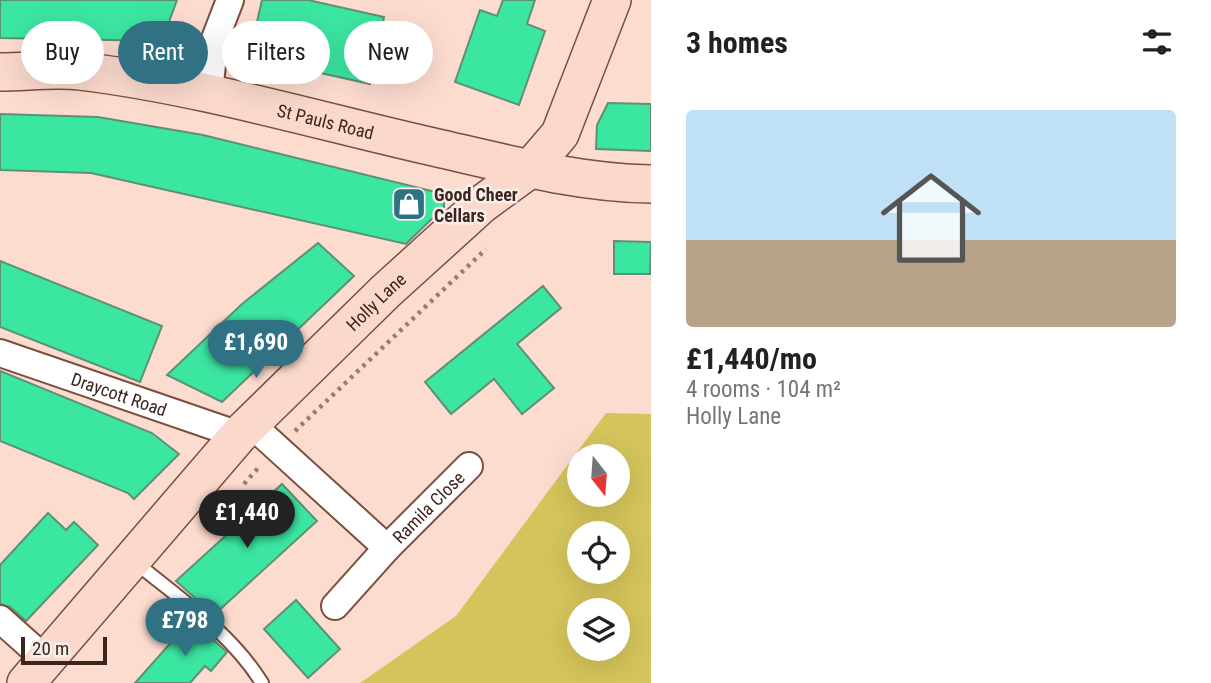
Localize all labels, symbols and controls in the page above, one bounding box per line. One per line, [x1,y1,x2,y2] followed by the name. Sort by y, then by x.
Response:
[21,21,104,84] chip: Buy
[118,21,208,84] chip: Rent
[222,21,330,84] chip: Filters
[344,21,433,84] chip: New
[1138,23,1176,61] icon: filters
[686,25,788,60] text: 3 homes
[275,99,376,143] street label: St Pauls Road
[868,155,994,281] icon: home
[434,184,518,226] place label: Good Cheer Cellars
[390,185,428,223] shop icon: Good Cheer Cellars
[342,268,410,335] street label: Holly Lane
[199,320,313,380] pin: £1,690
[224,329,288,356] text: £1,690
[686,341,817,376] text: £1,440/mo
[69,368,170,420] street label: Draycott Road
[686,376,841,403] text: 4 rooms · 104 m²
[686,403,781,430] text: Holly Lane
[567,444,630,508] north arrow
[567,444,630,661] map controls
[388,467,468,547] street label: Ramila Close
[190,490,304,550] pin: £1,440
[215,499,279,526] text: £1,440
[567,521,630,584] button: locate
[144,598,226,658] pin: £798
[567,598,630,661] button: layers
[162,607,208,634] text: £798
[21,634,107,666] scale bar
[32,637,69,660] text: 20 m

